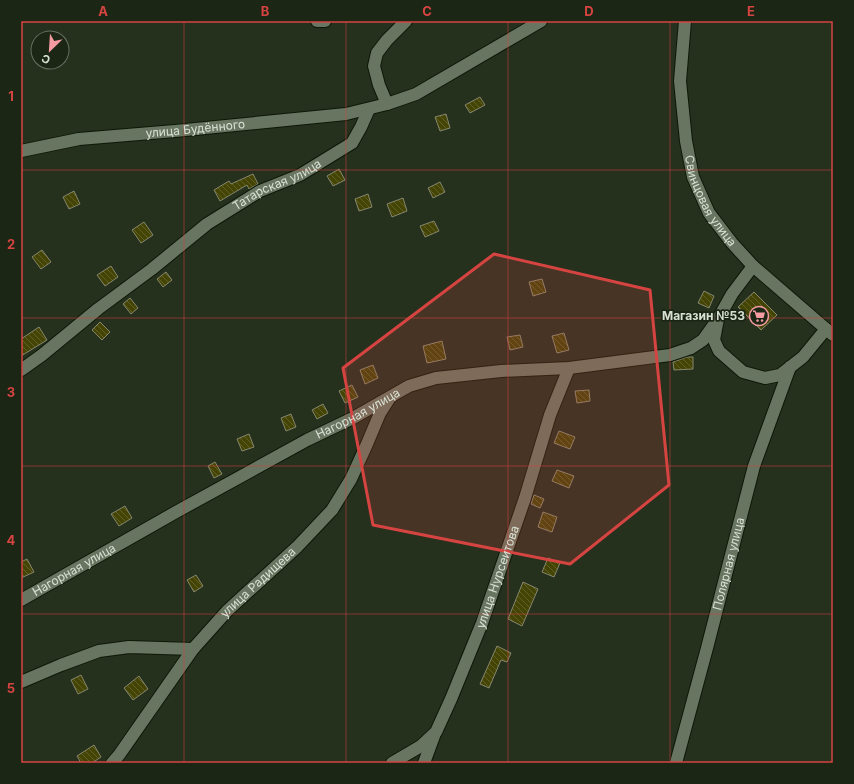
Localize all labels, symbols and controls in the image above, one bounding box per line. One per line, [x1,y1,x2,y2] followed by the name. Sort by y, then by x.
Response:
[98,3,108,19] text: A
[261,3,270,19] text: B
[422,3,432,19] text: C
[584,3,594,19] text: D
[747,3,755,19] text: E
[30,30,70,70] north arrow
[39,51,52,67] text: С
[8,88,14,104] text: 1
[145,116,246,140] street label: улица Будённого
[682,154,740,249] street label: Свинцовая улица
[230,156,324,213] street label: Татарская улица
[7,236,15,252] text: 2
[748,305,770,327] supermarket icon: Магазин №53
[662,308,745,323] place label: Магазин №53
[7,384,15,400] text: 3
[313,385,402,442] street label: Нагорная улица
[709,516,747,612] street label: Полярная улица
[473,524,522,631] street label: улица Нурсеитова
[7,532,16,548] text: 4
[30,540,118,599] street label: Нагорная улица
[217,544,299,620] street label: улица Радищева
[7,680,15,696] text: 5

